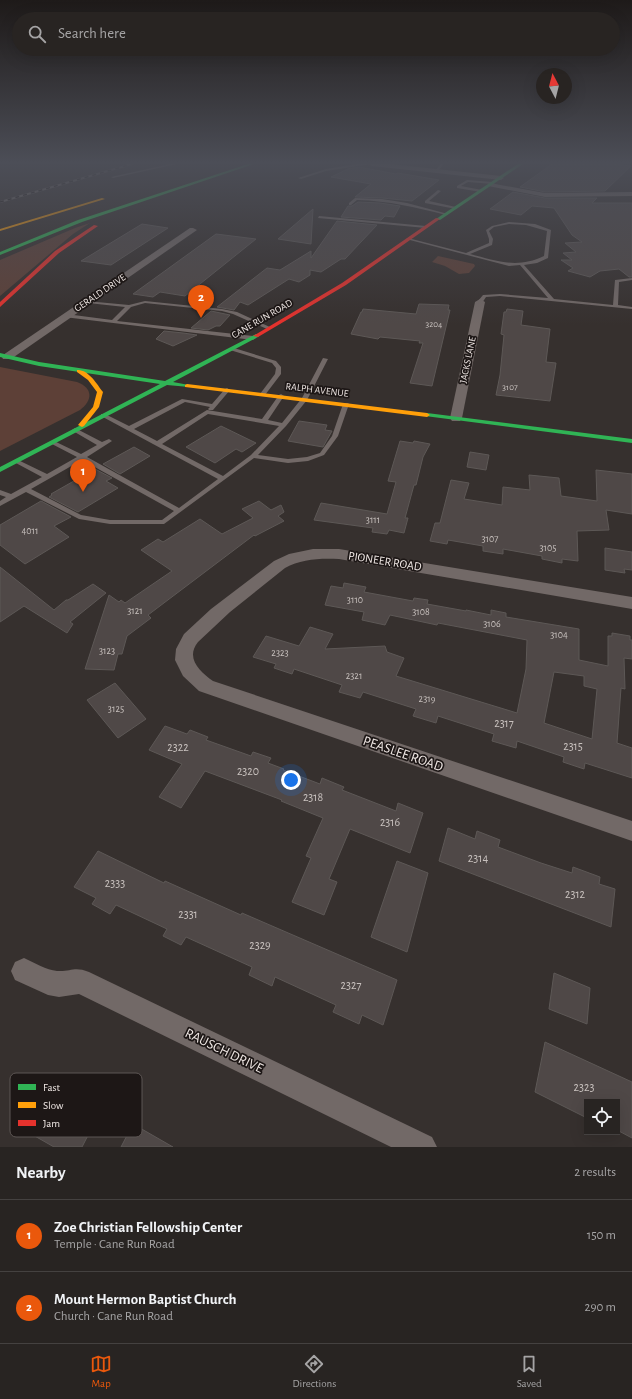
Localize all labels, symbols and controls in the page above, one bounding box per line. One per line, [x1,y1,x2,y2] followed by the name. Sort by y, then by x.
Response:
[12,12,620,56] search box
[26,23,48,45] icon: search
[58,26,126,41] text: Search here
[536,68,572,104] north arrow
[73,272,128,314] street label: GERALD DRIVE
[188,285,214,318] pin: 2
[230,297,295,340] street label: CANE RUN ROAD
[426,320,443,329] house number: 3204
[458,336,478,384] street label: JACKS LANE
[285,381,349,399] street label: RALPH AVENUE
[502,383,518,392] house number: 3107
[70,459,96,492] pin: 1
[366,515,380,525] house number: 3111
[22,526,38,536] house number: 4011
[481,534,499,544] house number: 3107
[539,543,557,553] house number: 3105
[348,549,423,573] street label: PIONEER ROAD
[347,595,363,605] house number: 3110
[127,606,143,616] house number: 3121
[412,607,430,617] house number: 3108
[483,619,501,629] house number: 3106
[550,630,568,640] house number: 3104
[99,646,115,656] house number: 3123
[271,648,289,658] house number: 2323
[346,671,362,681] house number: 2321
[419,694,436,704] house number: 2319
[108,704,124,714] house number: 3125
[494,717,514,729] house number: 2317
[361,734,445,774] street label: PEASLEE ROAD
[563,740,583,752] house number: 2315
[167,741,189,753] house number: 2322
[237,765,259,777] house number: 2320
[281,770,301,790] your location
[303,791,323,803] house number: 2318
[380,816,400,828] house number: 2316
[468,852,488,864] house number: 2314
[105,877,125,889] house number: 2333
[565,888,586,900] house number: 2312
[178,908,198,920] house number: 2331
[249,939,271,951] house number: 2329
[341,979,361,991] house number: 2327
[183,1026,266,1076] street label: RAUSCH DRIVE
[10,1073,142,1137] legend
[574,1081,594,1093] house number: 2323
[43,1082,61,1093] text: Fast
[584,1099,620,1135] map controls
[584,1099,620,1135] button: locate
[43,1100,64,1111] text: Slow
[43,1118,60,1129] text: Jam
[16,1164,66,1181] text: Nearby
[574,1166,616,1179] text: 2 results
[54,1220,242,1235] text: Zoe Christian Fellowship Center
[27,1229,31,1242] text: 1
[587,1229,616,1242] text: 150 m
[54,1238,175,1251] text: Temple · Cane Run Road
[54,1292,236,1307] text: Mount Hermon Baptist Church
[26,1301,32,1314] text: 2
[585,1301,616,1314] text: 290 m
[54,1310,173,1323] text: Church · Cane Run Road
[90,1353,112,1390] tab: Map
[292,1353,336,1390] tab: Directions
[517,1353,542,1390] tab: Saved

